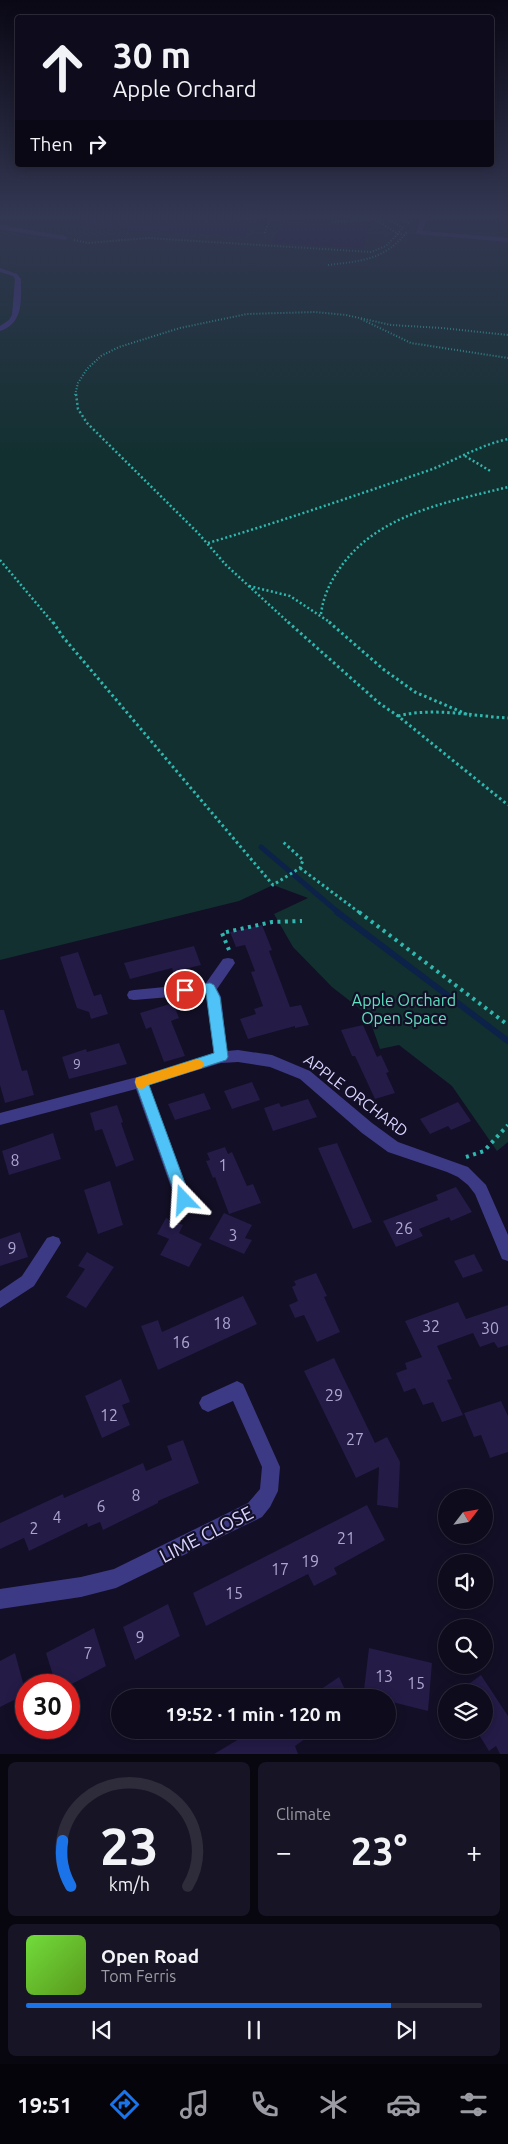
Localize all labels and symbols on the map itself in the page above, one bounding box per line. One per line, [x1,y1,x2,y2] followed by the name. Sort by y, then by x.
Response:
[164,969,206,1011] pin
[352,991,456,1027] park label: Apple Orchard Open Space
[301,1050,411,1140] street label: APPLE ORCHARD
[73,1056,81,1072] house number: 9
[10,1151,20,1169] house number: 8
[218,1156,228,1174] house number: 1
[157,1173,209,1225] position arrow
[395,1219,413,1237] house number: 26
[228,1226,238,1244] house number: 3
[7,1239,17,1257] house number: 9
[213,1314,231,1332] house number: 18
[422,1317,440,1335] house number: 32
[481,1319,499,1337] house number: 30
[172,1333,190,1351] house number: 16
[325,1386,343,1404] house number: 29
[100,1406,118,1424] house number: 12
[346,1430,364,1448] house number: 27
[131,1486,141,1504] house number: 8
[438,1489,492,1544] north arrow
[96,1497,106,1515] house number: 6
[156,1501,256,1567] street label: LIME CLOSE
[52,1508,62,1526] house number: 4
[29,1519,39,1537] house number: 2
[337,1529,355,1547] house number: 21
[301,1552,319,1570] house number: 19
[271,1560,289,1578] house number: 17
[225,1584,243,1602] house number: 15
[135,1628,145,1646] house number: 9
[83,1644,93,1662] house number: 7
[375,1667,393,1685] house number: 13
[15,1674,80,1739] speed limit sign: 30
[407,1674,425,1692] house number: 15

